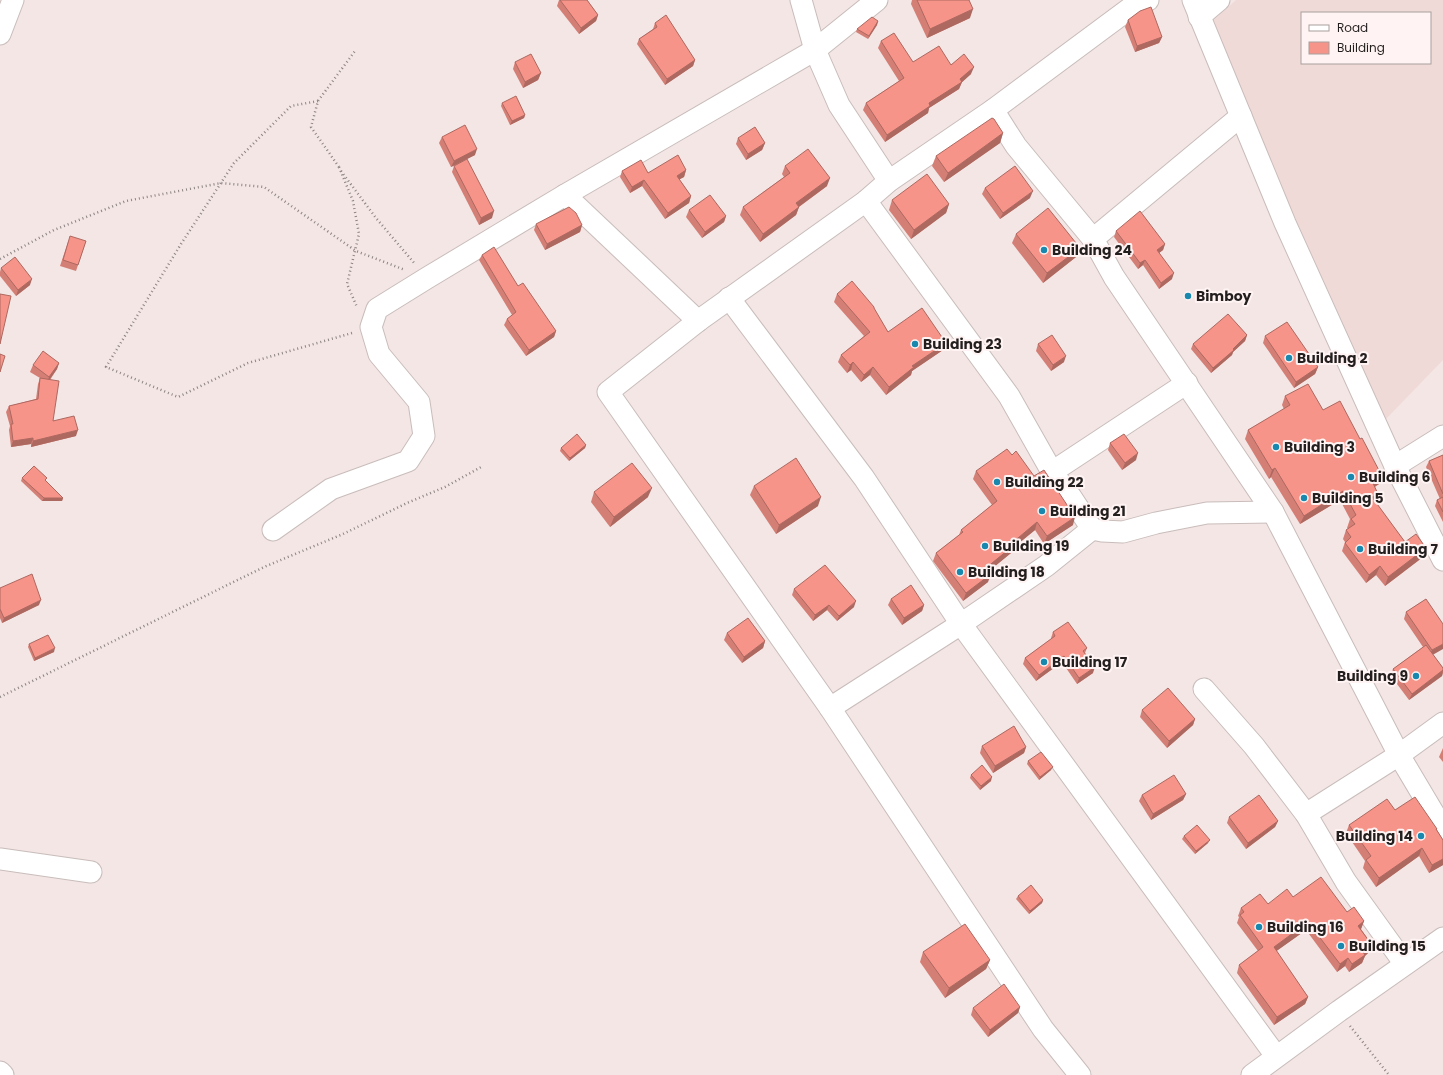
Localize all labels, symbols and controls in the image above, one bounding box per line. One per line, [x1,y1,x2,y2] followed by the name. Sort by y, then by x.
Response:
[1301,12,1431,64] legend
[1337,19,1368,36] text: Road
[1337,39,1385,56] text: Building
[1052,240,1132,260] place label: Building 24
[1039,245,1049,255] marker: Building 24
[1196,286,1252,306] place label: Bimboy
[1183,291,1193,301] marker: Bimboy
[923,334,1002,354] place label: Building 23
[910,339,920,349] marker: Building 23
[1297,348,1367,368] place label: Building 2
[1284,353,1294,363] marker: Building 2
[1284,437,1355,457] place label: Building 3
[1271,442,1281,452] marker: Building 3
[1359,467,1430,487] place label: Building 6
[1005,472,1083,492] place label: Building 22
[1346,472,1356,482] marker: Building 6
[992,477,1002,487] marker: Building 22
[1312,488,1384,508] place label: Building 5
[1299,493,1309,503] marker: Building 5
[1050,501,1126,521] place label: Building 21
[1037,506,1047,516] marker: Building 21
[993,536,1069,556] place label: Building 19
[1368,539,1438,559] place label: Building 7
[980,541,990,551] marker: Building 19
[1355,544,1365,554] marker: Building 7
[968,562,1045,582] place label: Building 18
[955,567,965,577] marker: Building 18
[1052,652,1128,672] place label: Building 17
[1039,657,1049,667] marker: Building 17
[1337,666,1408,686] place label: Building 9
[1411,671,1421,681] marker: Building 9
[1336,826,1413,846] place label: Building 14
[1416,831,1426,841] marker: Building 14
[1267,917,1344,937] place label: Building 16
[1254,922,1264,932] marker: Building 16
[1349,936,1426,956] place label: Building 15
[1336,941,1346,951] marker: Building 15

